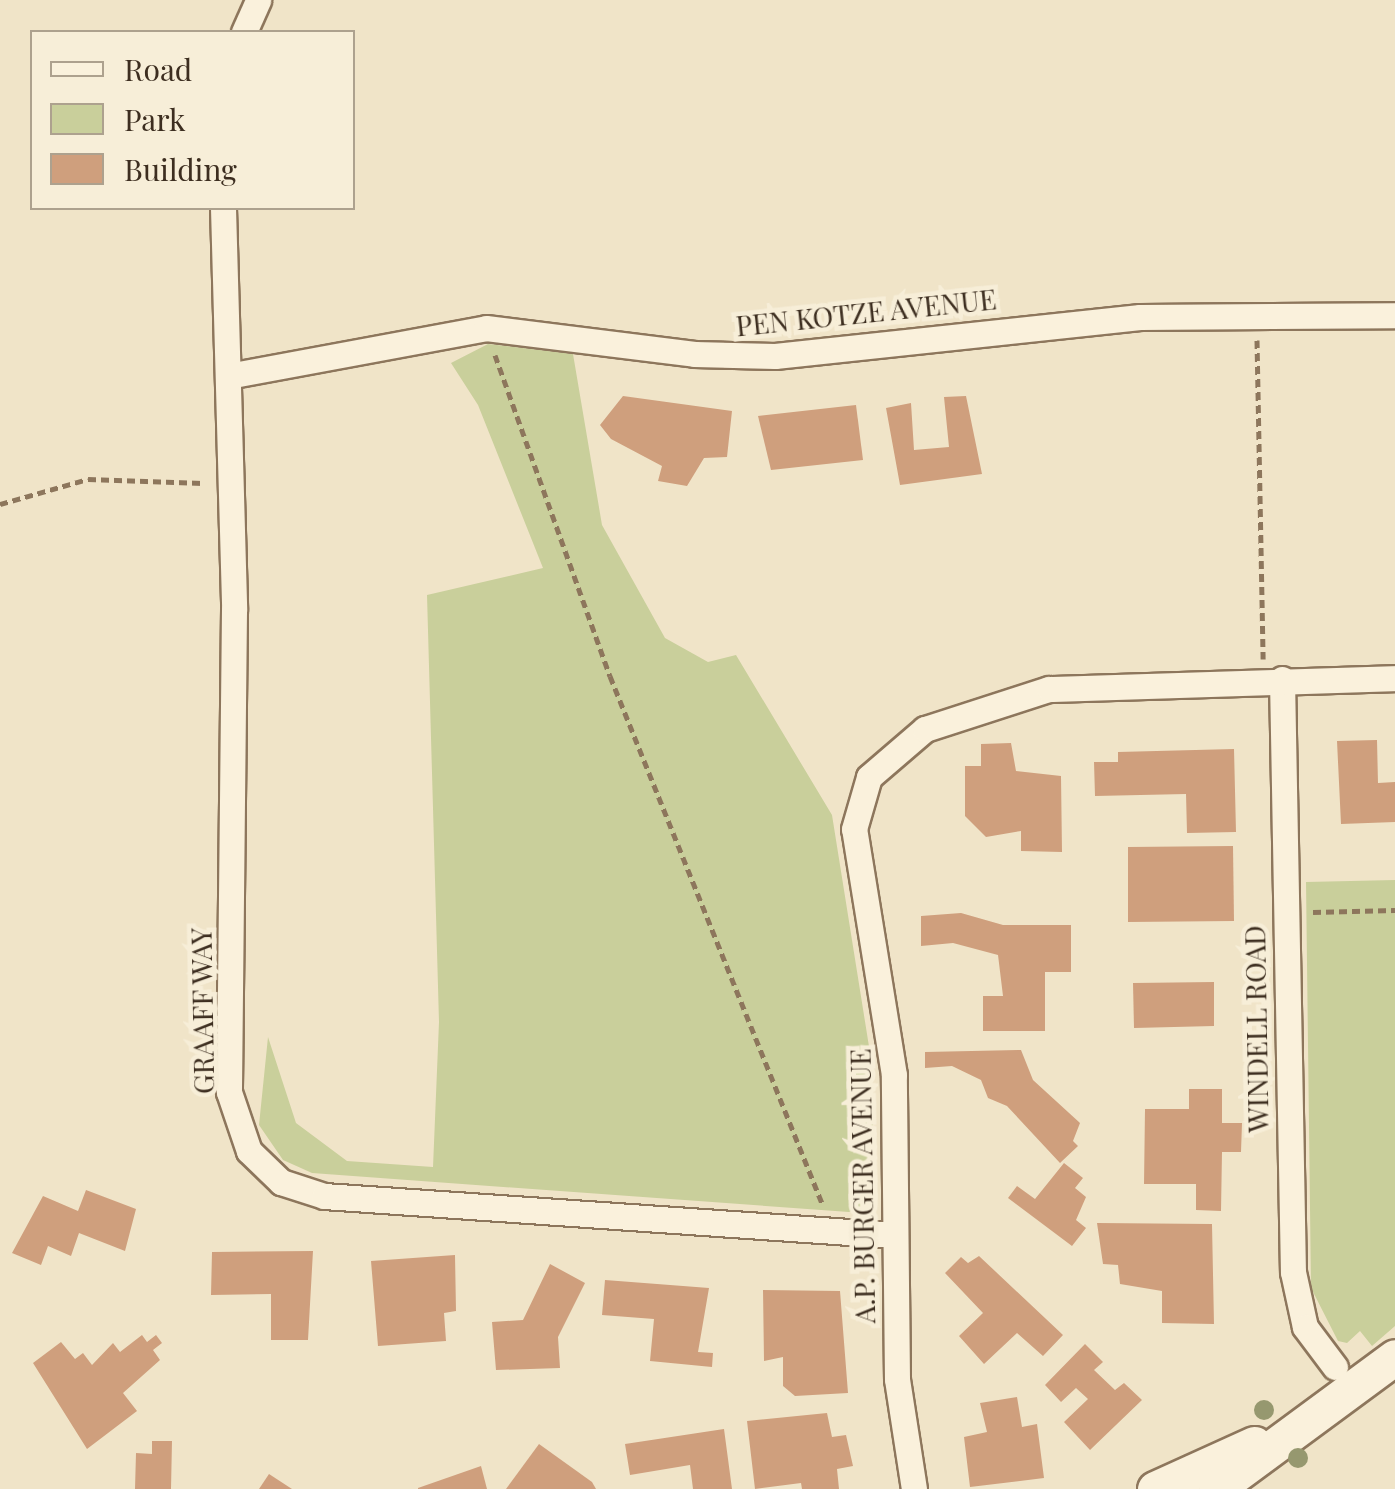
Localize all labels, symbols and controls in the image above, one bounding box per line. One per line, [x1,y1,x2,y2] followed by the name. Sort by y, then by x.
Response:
[30,30,355,210] legend
[124,49,192,89] text: Road
[124,99,186,139] text: Park
[124,149,237,189] text: Building
[734,282,998,342] street label: PEN KOTZE AVENUE
[1237,925,1275,1133] street label: WINDELL ROAD
[184,927,220,1095] street label: GRAAFF WAY
[843,1048,881,1324] street label: A.P. BURGER AVENUE

